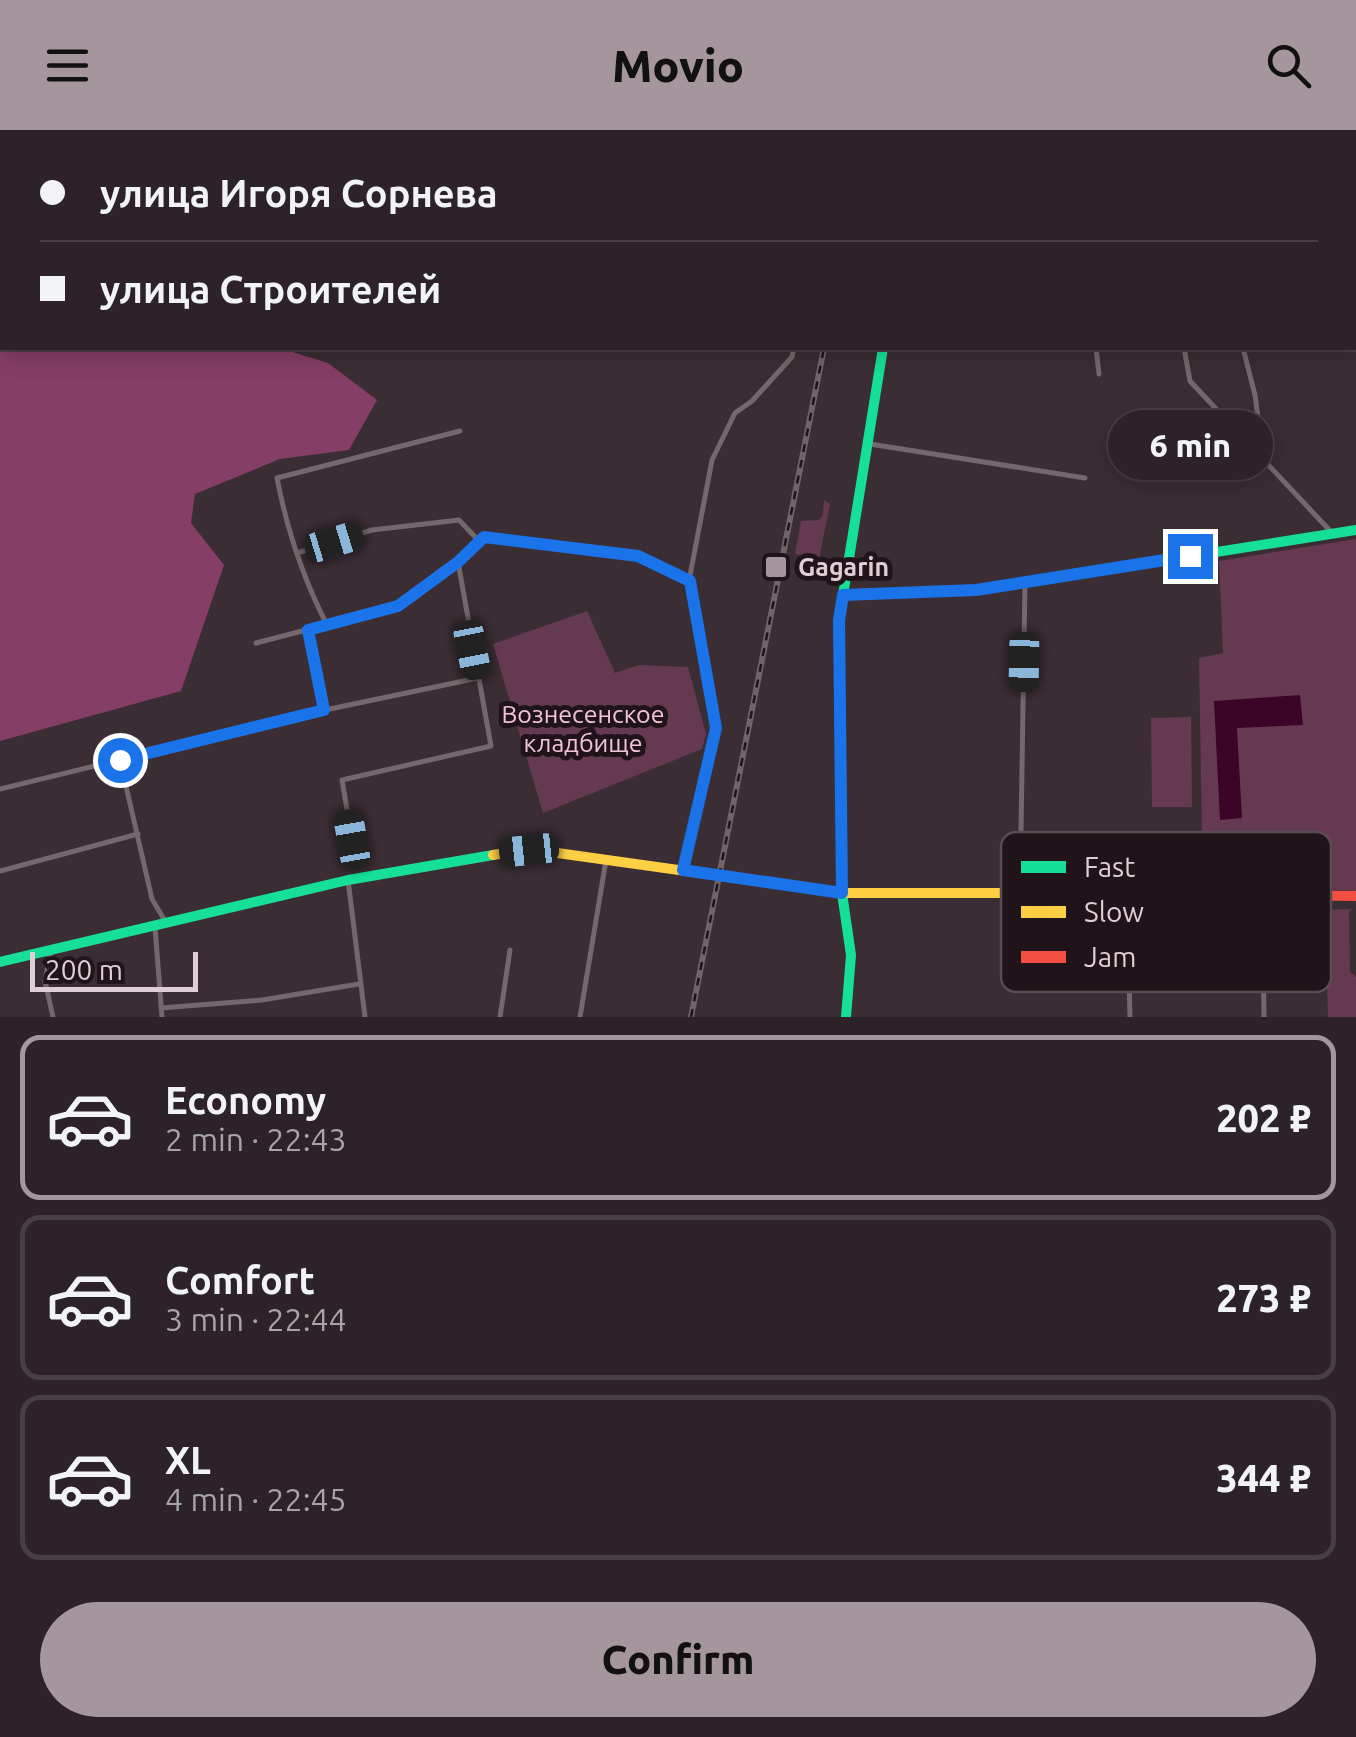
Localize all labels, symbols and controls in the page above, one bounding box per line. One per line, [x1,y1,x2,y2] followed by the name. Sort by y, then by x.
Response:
[40,38,95,93] icon: menu
[1261,38,1316,93] icon: search
[612,40,744,91] text: Movio
[100,172,498,214] text: улица Игоря Сорнева
[100,268,441,310] text: улица Строителей
[1108,411,1272,481] callout: 6 min
[1150,427,1231,463] text: 6 min
[301,519,367,565] car
[1168,534,1213,579] route end
[798,553,889,581] place label: Gagarin
[763,554,789,580] marker: Gagarin
[452,618,492,682] car
[1008,632,1040,692] car
[501,700,665,757] park label: Вознесенское кладбище
[98,738,143,783] route start
[332,807,372,871] car
[498,832,560,868] car
[1001,832,1331,992] legend
[1084,851,1135,882] text: Fast
[1084,896,1144,927] text: Slow
[1084,941,1136,972] text: Jam
[30,947,198,991] scale bar
[45,954,123,985] text: 200 m
[45,1073,135,1163] icon: car
[165,1079,326,1121] text: Economy
[1216,1097,1311,1139] text: 202 ₽
[165,1121,347,1157] text: 2 min · 22:43
[45,1253,135,1343] icon: car
[165,1259,315,1301] text: Comfort
[1216,1277,1311,1319] text: 273 ₽
[165,1301,347,1337] text: 3 min · 22:44
[45,1433,135,1523] icon: car
[165,1439,211,1481] text: XL
[1216,1457,1311,1499] text: 344 ₽
[165,1481,347,1517] text: 4 min · 22:45
[40,1602,1316,1717] button: Confirm

